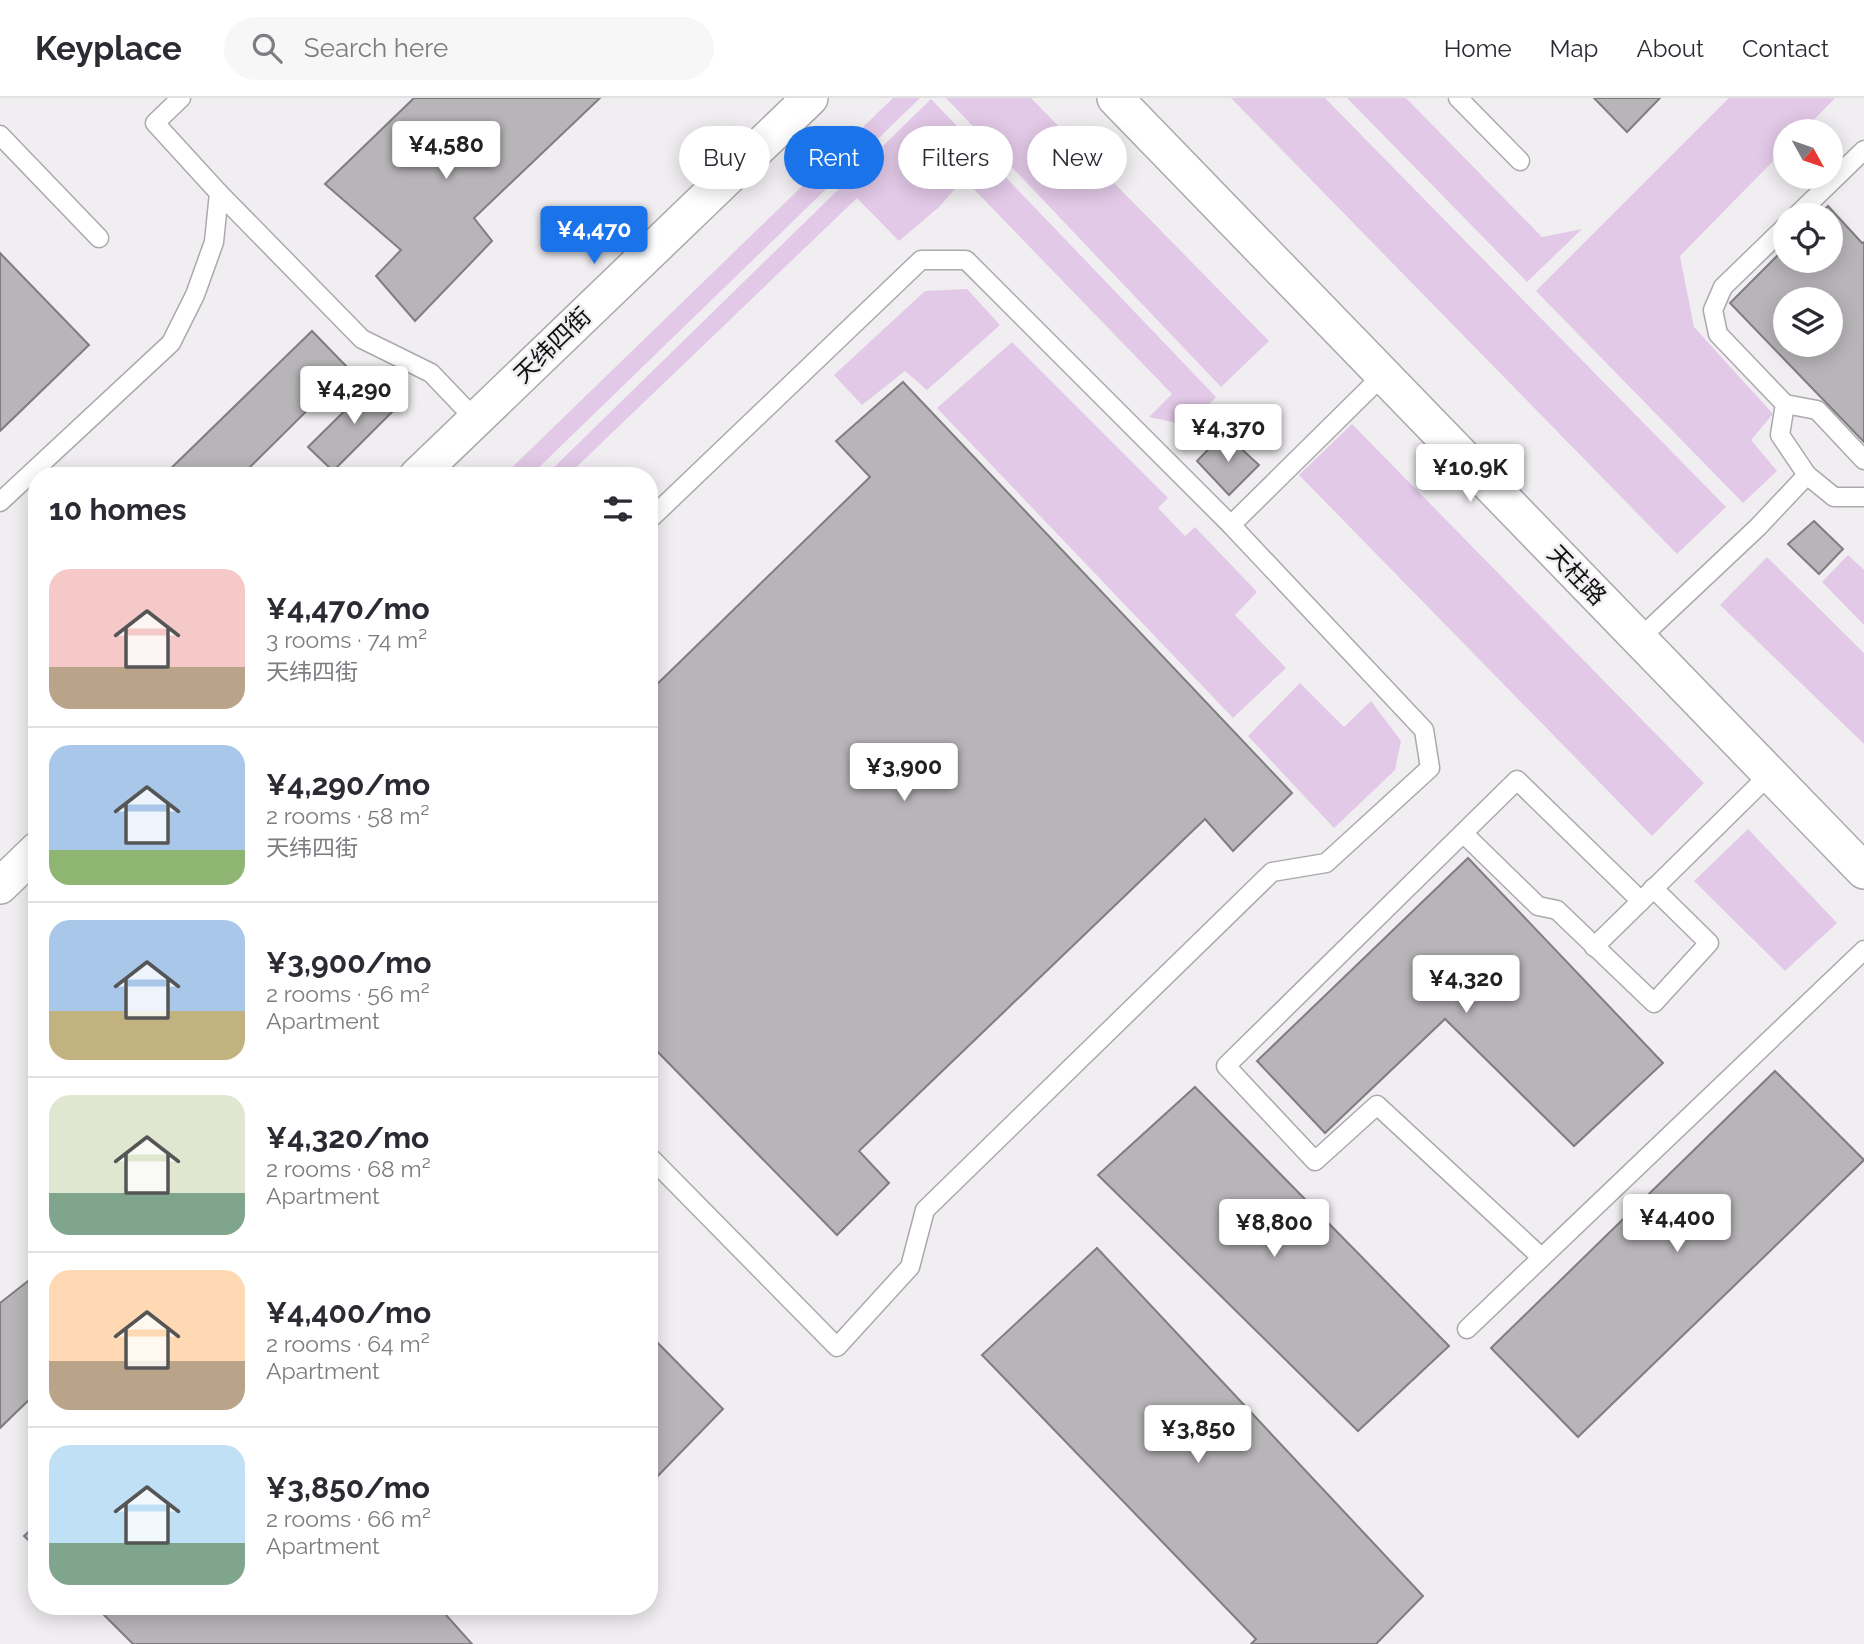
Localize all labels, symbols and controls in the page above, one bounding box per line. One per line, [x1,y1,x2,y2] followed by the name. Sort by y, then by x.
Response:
[224,17,714,80] search box
[35,29,182,68] text: Keyplace
[248,29,286,67] icon: search
[304,33,448,63] text: Search here
[1444,34,1512,63] text: Home
[1550,34,1598,63] text: Map
[1636,34,1704,63] text: About
[1742,34,1829,63] text: Contact
[1773,119,1843,189] north arrow
[1773,119,1843,357] map controls
[389,122,503,181] pin: ¥4,580
[679,126,770,189] chip: Buy
[784,126,884,189] chip: Rent
[898,126,1013,189] chip: Filters
[1027,126,1127,189] chip: New
[408,130,484,157] text: ¥4,580
[1773,203,1843,273] button: locate
[537,206,651,266] pin: ¥4,470
[556,215,632,242] text: ¥4,470
[1773,287,1843,357] button: layers
[507,301,597,389] street label: 天纬四街
[297,366,411,426] pin: ¥4,290
[316,375,392,402] text: ¥4,290
[1171,404,1285,464] pin: ¥4,370
[1191,413,1265,440] text: ¥4,370
[1413,444,1527,504] pin: ¥10.9K
[1432,453,1508,480] text: ¥10.9K
[599,490,637,528] icon: filters
[49,492,186,527] text: 10 homes
[1542,539,1612,611] street label: 天柱路
[266,591,430,626] text: ¥4,470/mo
[105,597,189,681] icon: home
[266,626,427,653] text: 3 rooms · 74 m²
[266,658,358,685] text: 天纬四街
[847,744,961,803] pin: ¥3,900
[866,752,942,779] text: ¥3,900
[266,767,430,802] text: ¥4,290/mo
[105,773,189,857] icon: home
[266,802,429,829] text: 2 rooms · 58 m²
[266,834,358,861] text: 天纬四街
[266,945,431,980] text: ¥3,900/mo
[105,948,189,1032] icon: home
[1409,956,1523,1015] pin: ¥4,320
[1429,964,1503,991] text: ¥4,320
[266,980,430,1007] text: 2 rooms · 56 m²
[266,1007,380,1034] text: Apartment
[266,1120,429,1155] text: ¥4,320/mo
[105,1123,189,1207] icon: home
[266,1155,431,1182] text: 2 rooms · 68 m²
[266,1182,380,1209] text: Apartment
[1620,1194,1734,1254] pin: ¥4,400
[1217,1200,1331,1259] pin: ¥8,800
[1639,1203,1715,1230] text: ¥4,400
[1235,1208,1313,1235] text: ¥8,800
[266,1295,431,1330] text: ¥4,400/mo
[105,1298,189,1382] icon: home
[266,1330,430,1357] text: 2 rooms · 64 m²
[266,1357,380,1384] text: Apartment
[1141,1406,1255,1465] pin: ¥3,850
[1160,1414,1236,1441] text: ¥3,850
[266,1470,430,1505] text: ¥3,850/mo
[105,1473,189,1557] icon: home
[266,1505,431,1532] text: 2 rooms · 66 m²
[266,1532,380,1559] text: Apartment

